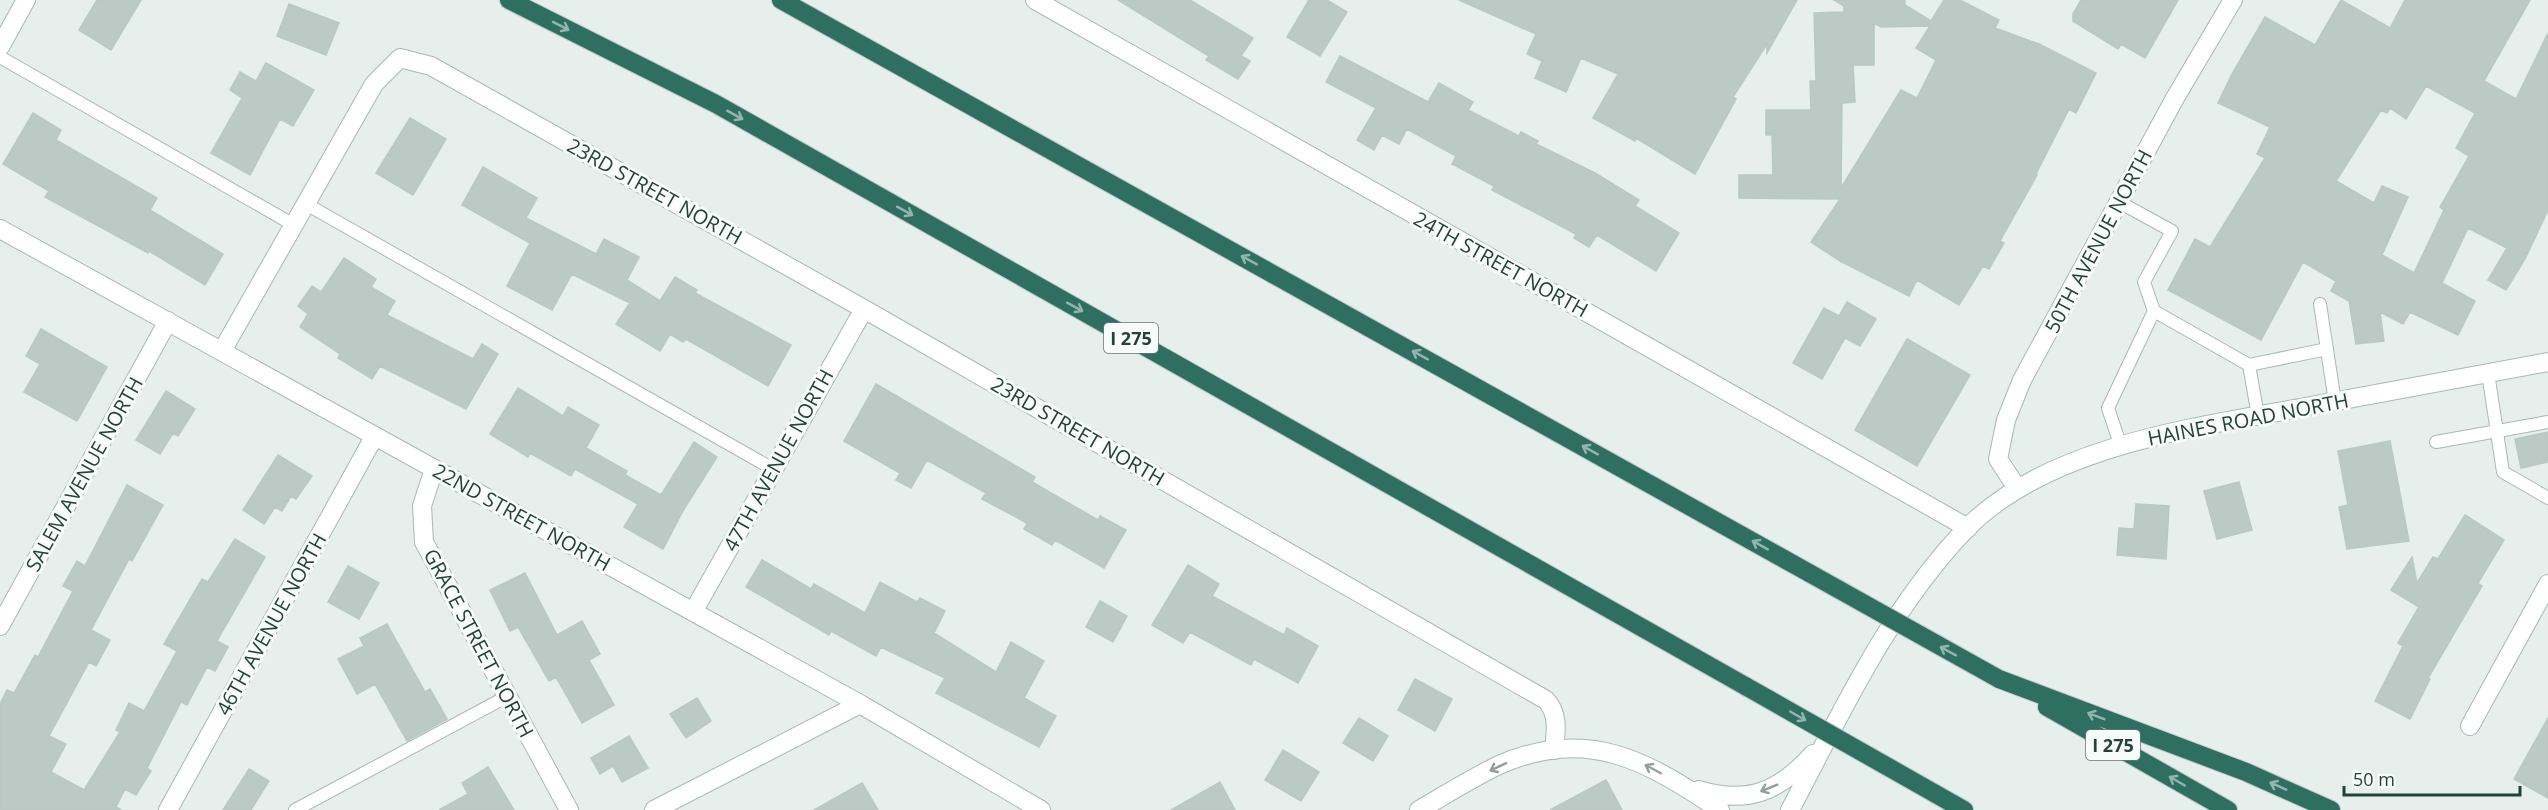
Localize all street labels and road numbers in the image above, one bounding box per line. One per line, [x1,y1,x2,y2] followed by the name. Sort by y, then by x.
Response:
[563,132,747,250] street label: 23RD STREET NORTH
[2038,145,2158,337] street label: 50TH AVENUE NORTH
[1409,205,1593,323] street label: 24TH STREET NORTH
[1104,323,1158,353] road number: I 275
[717,364,839,556] street label: 47TH AVENUE NORTH
[986,370,1170,492] street label: 23RD STREET NORTH
[19,372,149,576] street label: SALEM AVENUE NORTH
[2145,386,2351,452] street label: HAINES ROAD NORTH
[428,457,616,577] street label: 22ND STREET NORTH
[210,528,332,720] street label: 46TH AVENUE NORTH
[418,544,540,742] street label: GRACE STREET NORTH
[2086,730,2140,760] road number: I 275

